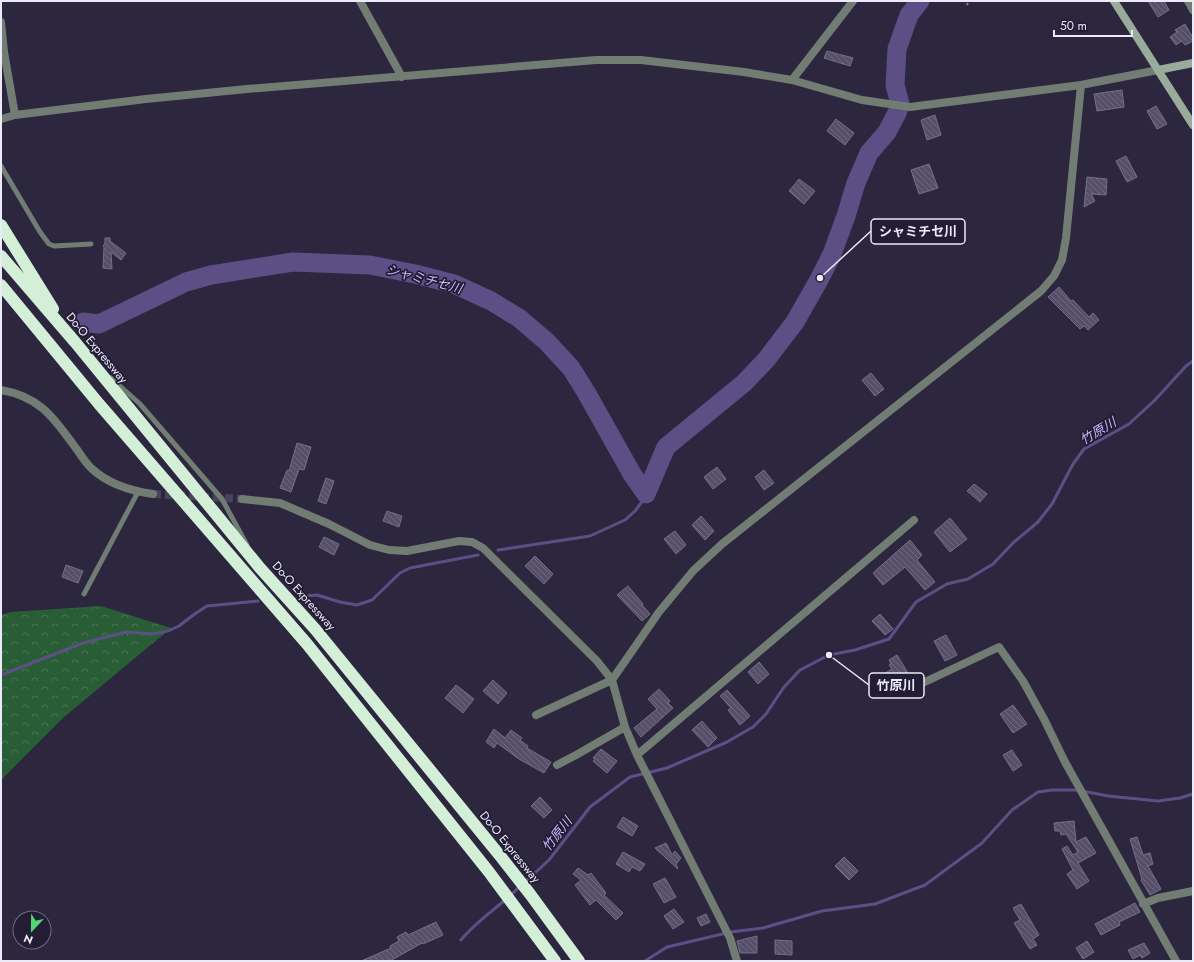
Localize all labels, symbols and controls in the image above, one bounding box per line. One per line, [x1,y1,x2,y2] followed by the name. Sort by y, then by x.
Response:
[1054,12,1132,38] scale bar
[1060,17,1087,35] text: 50 m
[871,219,965,244] callout: シャミチセ川
[879,222,957,241] text: シャミチセ川
[384,260,466,299] water label: シャミチセ川
[62,309,133,388] street label: Do-O Expressway
[1076,412,1121,449] water label: 竹原川
[268,557,340,635] street label: Do-O Expressway
[869,673,924,698] callout: 竹原川
[876,676,916,695] text: 竹原川
[475,807,545,887] street label: Do-O Expressway
[538,811,578,855] water label: 竹原川
[12,910,52,950] north arrow
[21,930,35,948] text: N

